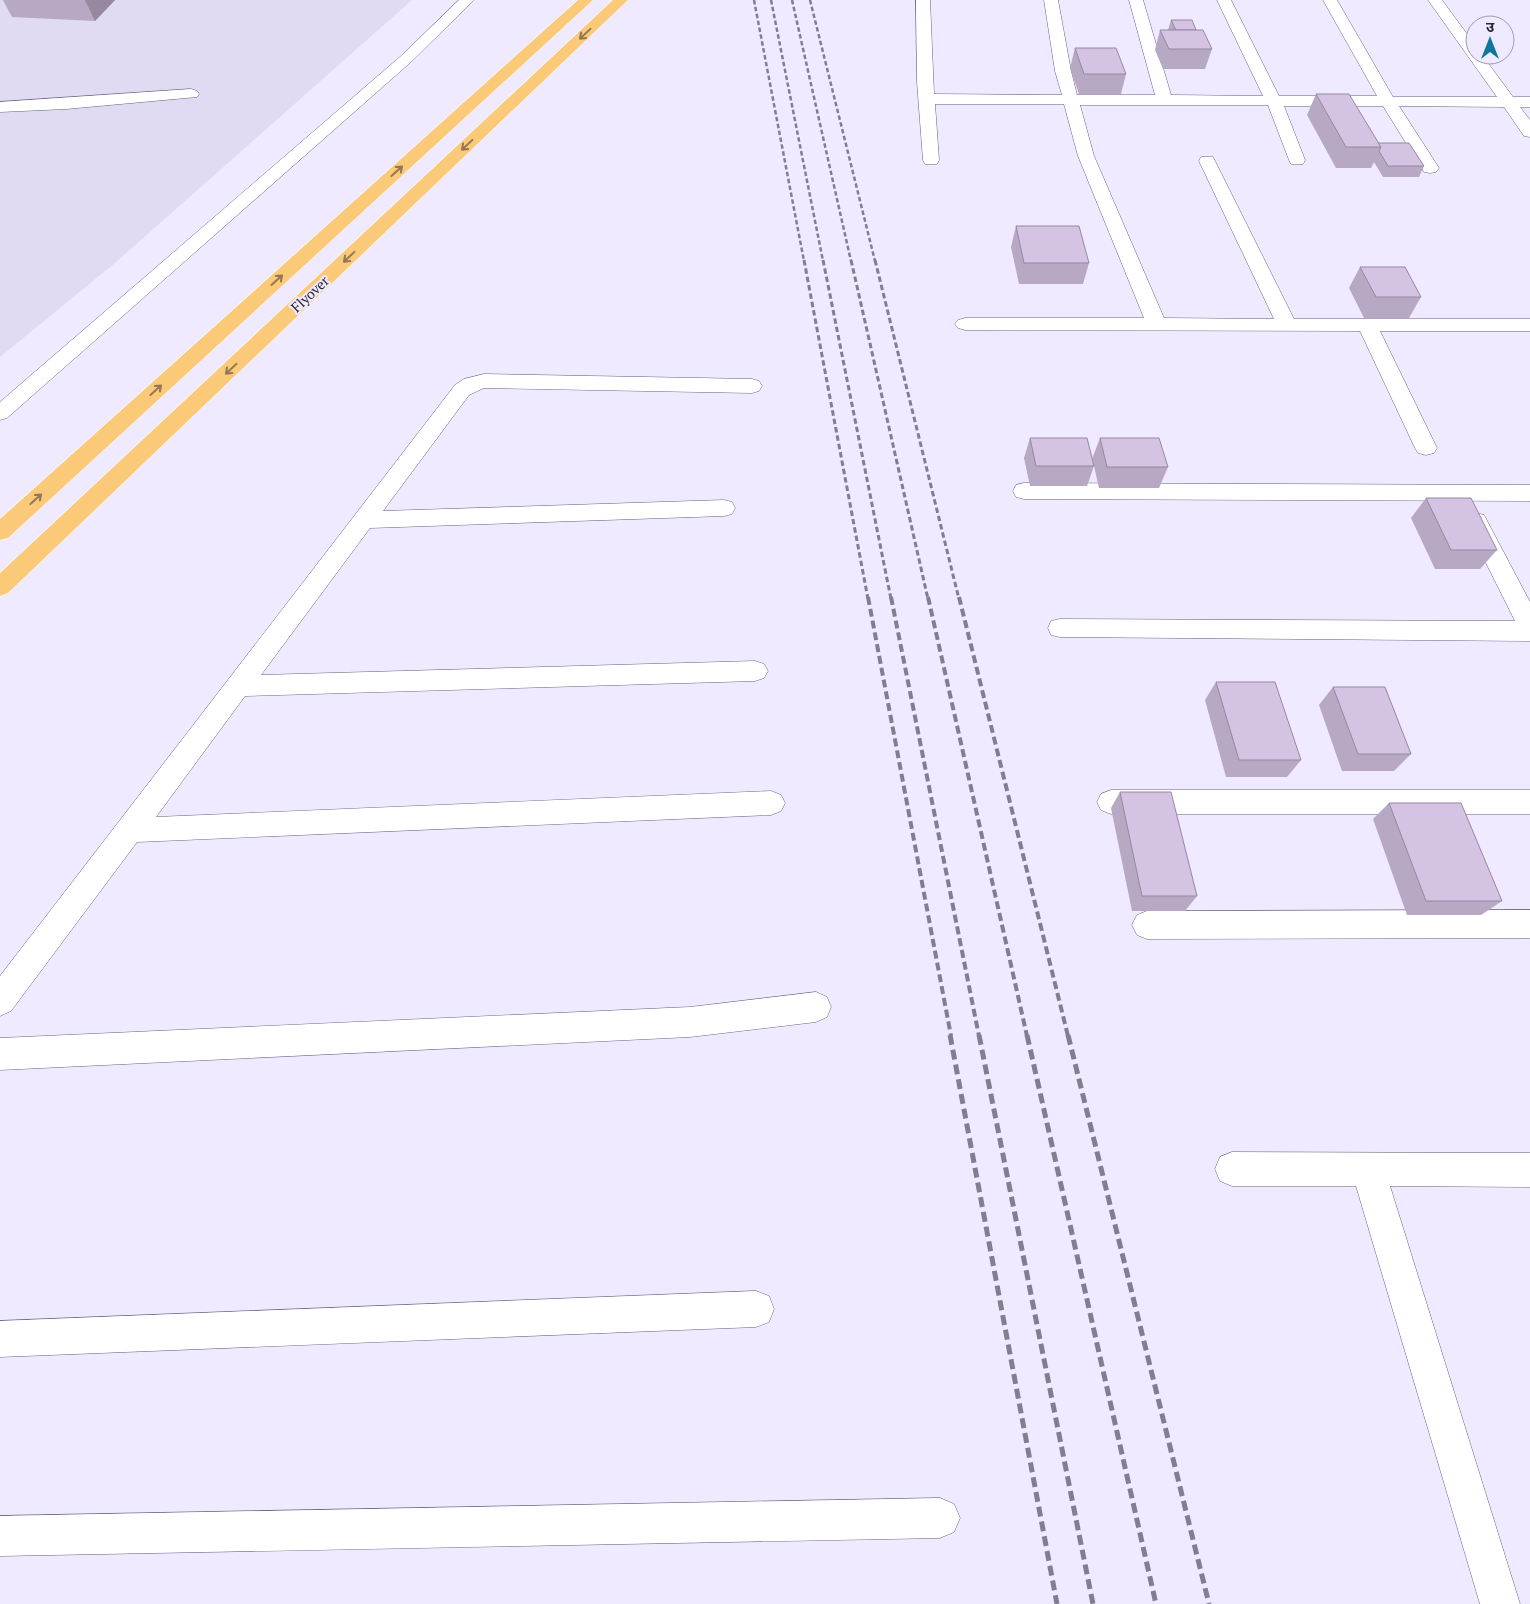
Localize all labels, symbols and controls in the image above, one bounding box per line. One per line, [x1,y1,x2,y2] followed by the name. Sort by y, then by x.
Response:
[1465,15,1515,65] north arrow
[1486,17,1495,36] text: उ
[580,27,592,39] one-way arrow
[461,139,474,151] one-way arrow
[391,165,404,177] one-way arrow
[343,251,356,263] one-way arrow
[287,271,333,316] street label: Flyover
[270,274,283,286] one-way arrow
[225,363,238,375] one-way arrow
[150,384,163,395] one-way arrow
[30,493,43,505] one-way arrow

